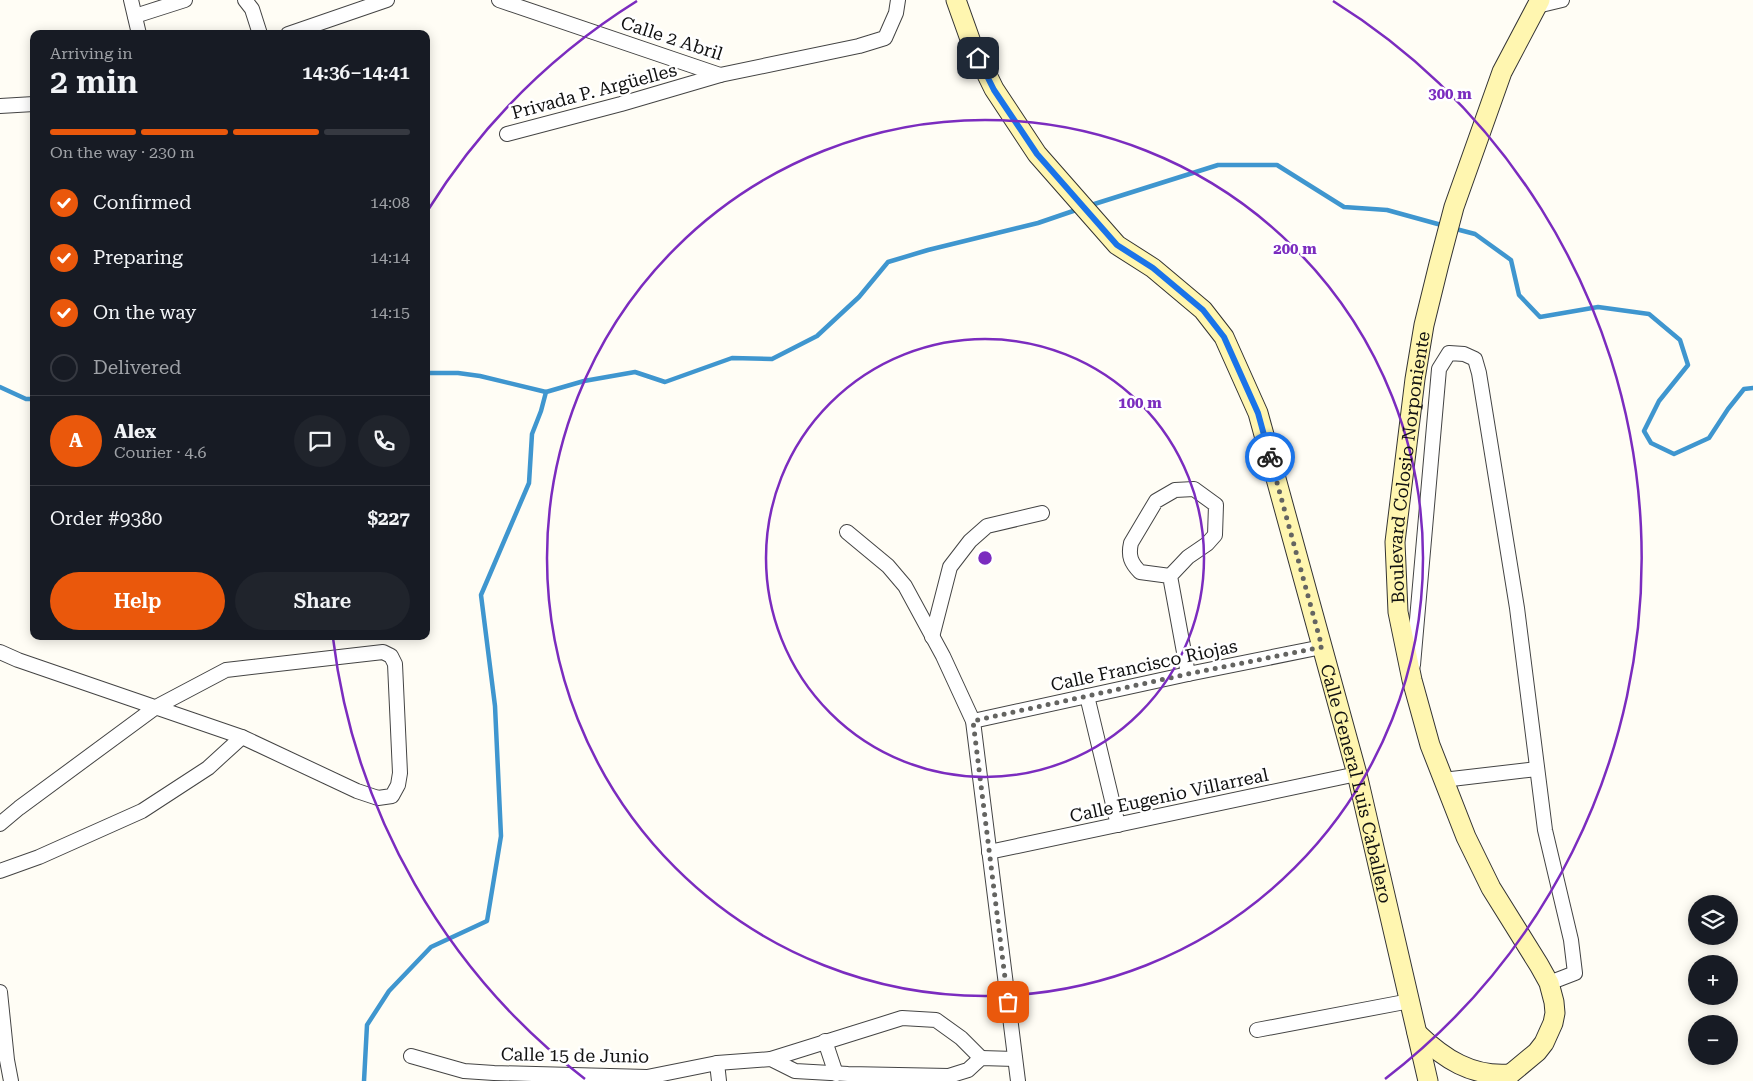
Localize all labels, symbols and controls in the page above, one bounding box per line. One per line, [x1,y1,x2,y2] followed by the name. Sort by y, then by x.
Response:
[618,12,726,65] street label: Calle 2 Abril
[957,37,999,79] pin
[50,44,133,63] text: Arriving in
[964,44,992,72] icon: home
[509,59,679,123] street label: Privada P. Argüelles
[302,61,410,84] text: 14:36–14:41
[50,63,138,101] text: 2 min
[1428,85,1472,103] text: 300 m
[50,143,195,162] text: On the way · 230 m
[50,189,78,217] icon: check
[93,191,191,214] text: Confirmed
[370,193,410,212] text: 14:08
[1273,240,1317,258] text: 200 m
[50,244,78,272] icon: check
[93,246,183,269] text: Preparing
[370,248,410,267] text: 14:14
[50,299,78,327] icon: check
[93,301,196,324] text: On the way
[370,303,410,322] text: 14:15
[1384,329,1433,604] street label: Boulevard Colosio Norponiente
[93,356,181,379] text: Delivered
[1118,394,1162,412] text: 100 m
[294,415,346,467] button: chat
[358,415,410,467] button: phone
[114,420,156,443] text: Alex
[69,429,83,452] text: A
[1245,432,1295,482] courier
[114,443,207,462] text: Courier · 4.6
[1256,443,1284,471] icon: bike
[50,507,162,530] text: Order #9380
[367,507,410,530] text: $227
[976,549,994,567] centre of rings
[50,572,225,630] button: Help
[235,572,410,630] button: Share
[1049,635,1239,695] street label: Calle Francisco Riojas
[1317,662,1397,905] street label: Calle General Luis Caballero
[1068,764,1271,826] street label: Calle Eugenio Villarreal
[1688,895,1738,1065] map controls
[1688,895,1738,945] button: layers
[1688,955,1738,1005] button: +
[987,981,1029,1023] pin
[994,988,1022,1016] icon: bag
[1688,1015,1738,1065] button: −
[501,1043,649,1067] street label: Calle 15 de Junio

